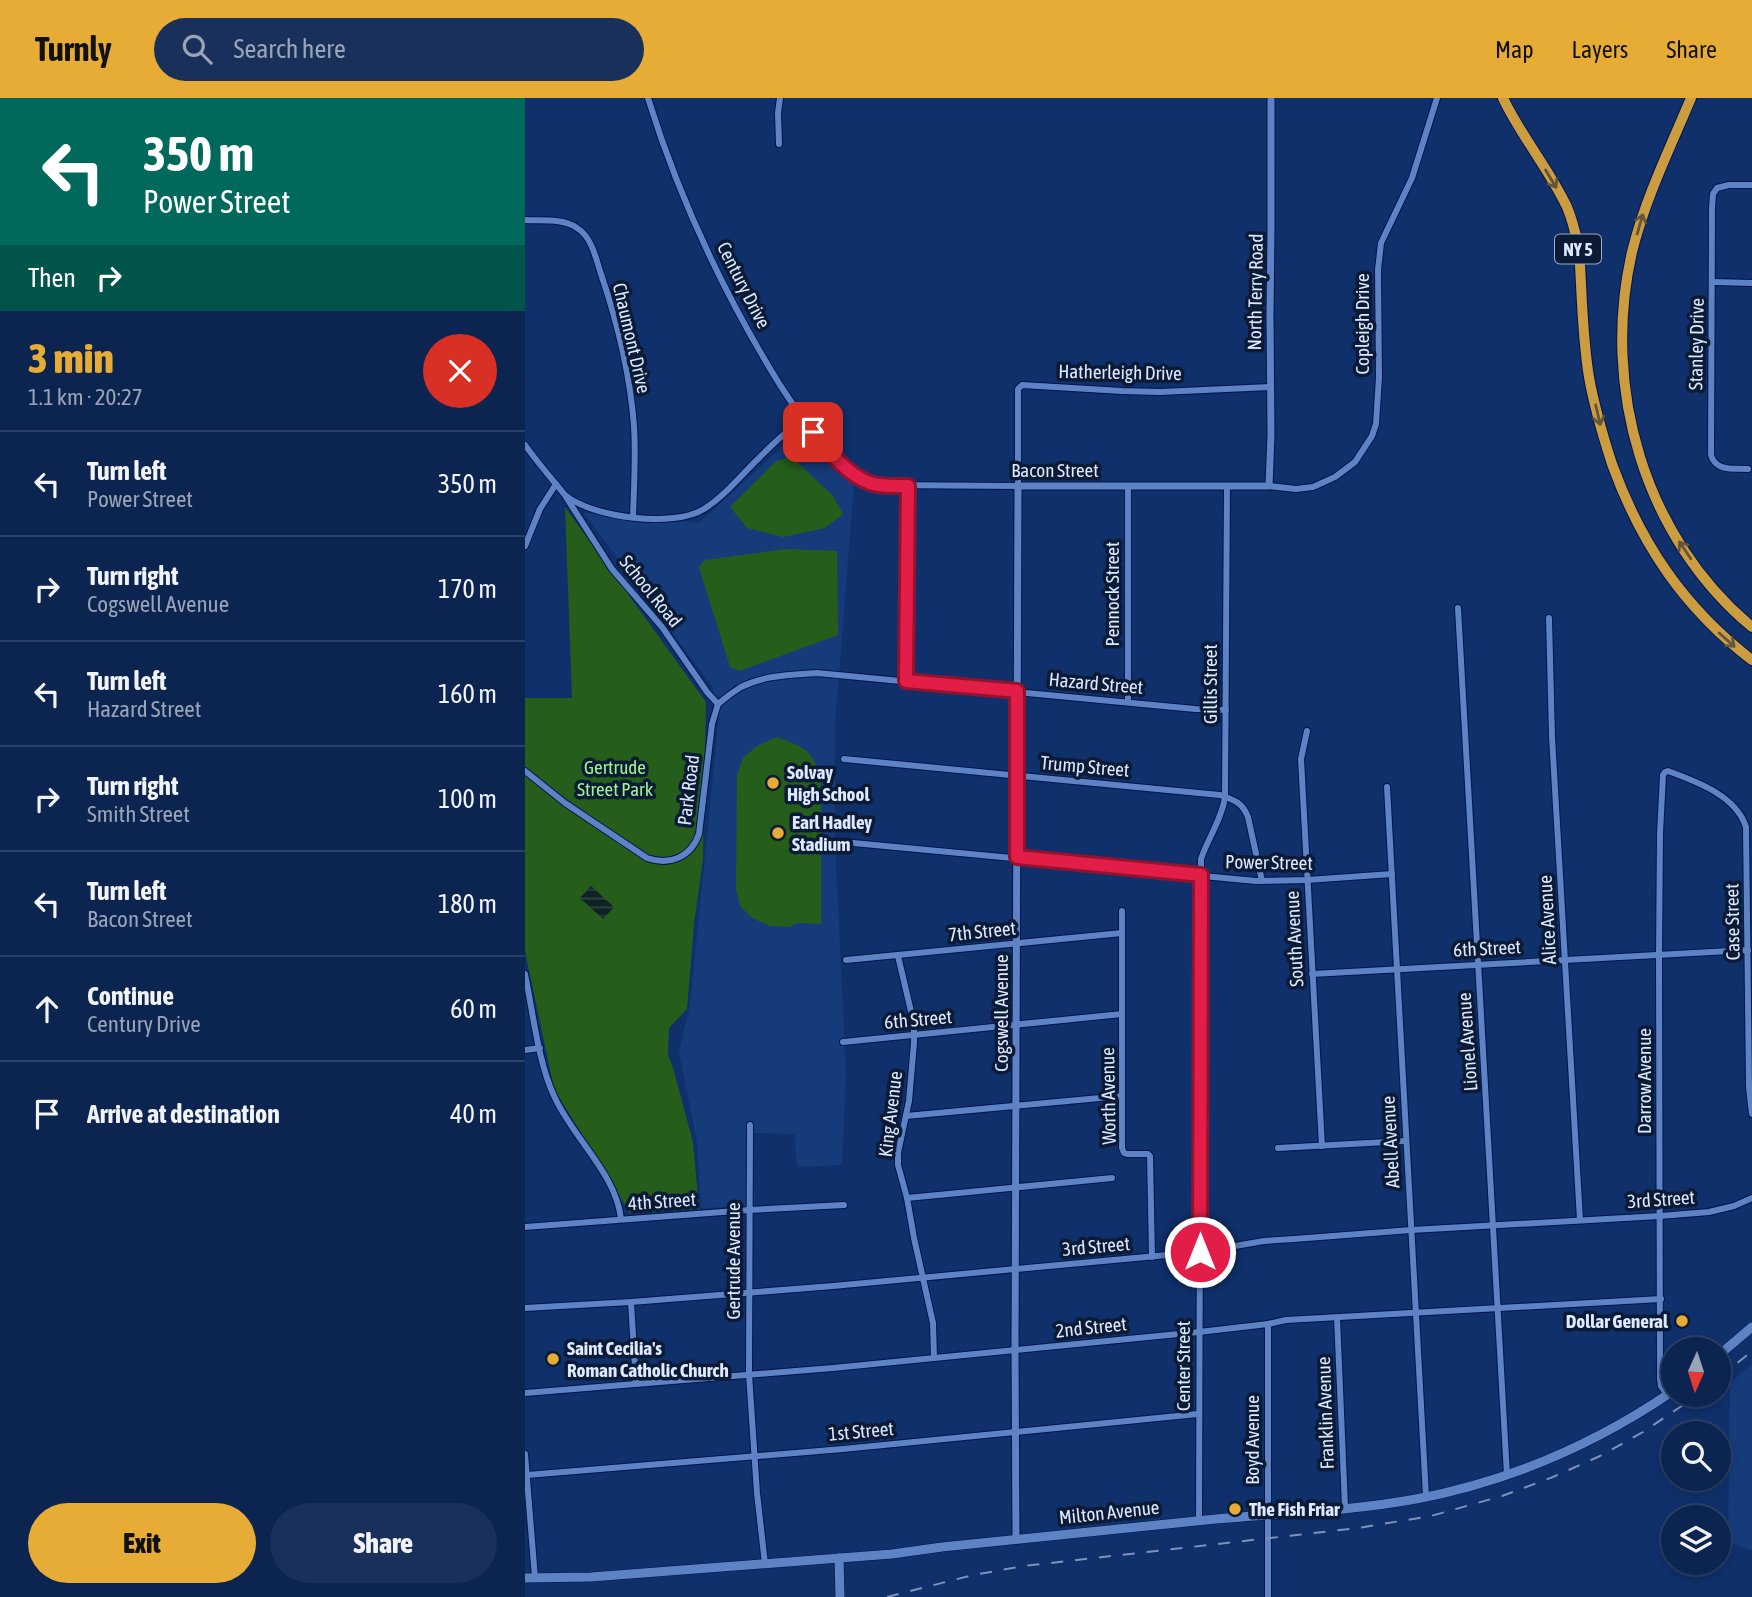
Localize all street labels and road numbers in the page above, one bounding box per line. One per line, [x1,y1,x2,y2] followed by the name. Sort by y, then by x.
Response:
[1243,234,1267,350] street label: North Terry Road
[1555,234,1601,264] road number: NY 5
[713,238,775,332] street label: Century Drive
[1351,273,1373,375] street label: Copleigh Drive
[609,281,655,395] street label: Chaumont Drive
[1684,298,1708,390] street label: Stanley Drive
[1058,360,1182,384] street label: Hatherleigh Drive
[1011,459,1099,481] street label: Bacon Street
[1101,542,1123,646] street label: Pennock Street
[615,551,687,631] street label: School Road
[1199,644,1221,724] street label: Gillis Street
[1048,668,1144,698] street label: Hazard Street
[1040,751,1130,781] street label: Trump Street
[673,754,703,826] street label: Park Road
[1225,850,1313,874] street label: Power Street
[1534,875,1560,965] street label: Alice Avenue
[1720,883,1744,961] street label: Case Street
[1281,890,1307,988] street label: South Avenue
[947,917,1017,945] street label: 7th Street
[1453,935,1521,961] street label: 6th Street
[990,954,1012,1072] street label: Cogswell Avenue
[1453,992,1481,1092] street label: Lionel Avenue
[883,1005,953,1033] street label: 6th Street
[1633,1028,1655,1134] street label: Darrow Avenue
[1096,1047,1120,1145] street label: Worth Avenue
[874,1070,906,1158] street label: King Avenue
[1377,1095,1403,1189] street label: Abell Avenue
[1626,1186,1696,1212] street label: 3rd Street
[627,1188,697,1214] street label: 4th Street
[722,1202,744,1320] street label: Gertrude Avenue
[1061,1232,1131,1260] street label: 3rd Street
[1054,1312,1128,1342] street label: 2nd Street
[1172,1321,1194,1411] street label: Center Street
[1312,1356,1338,1470] street label: Franklin Avenue
[1241,1395,1263,1485] street label: Boyd Avenue
[827,1417,895,1445] street label: 1st Street
[1058,1496,1160,1528] street label: Milton Avenue

